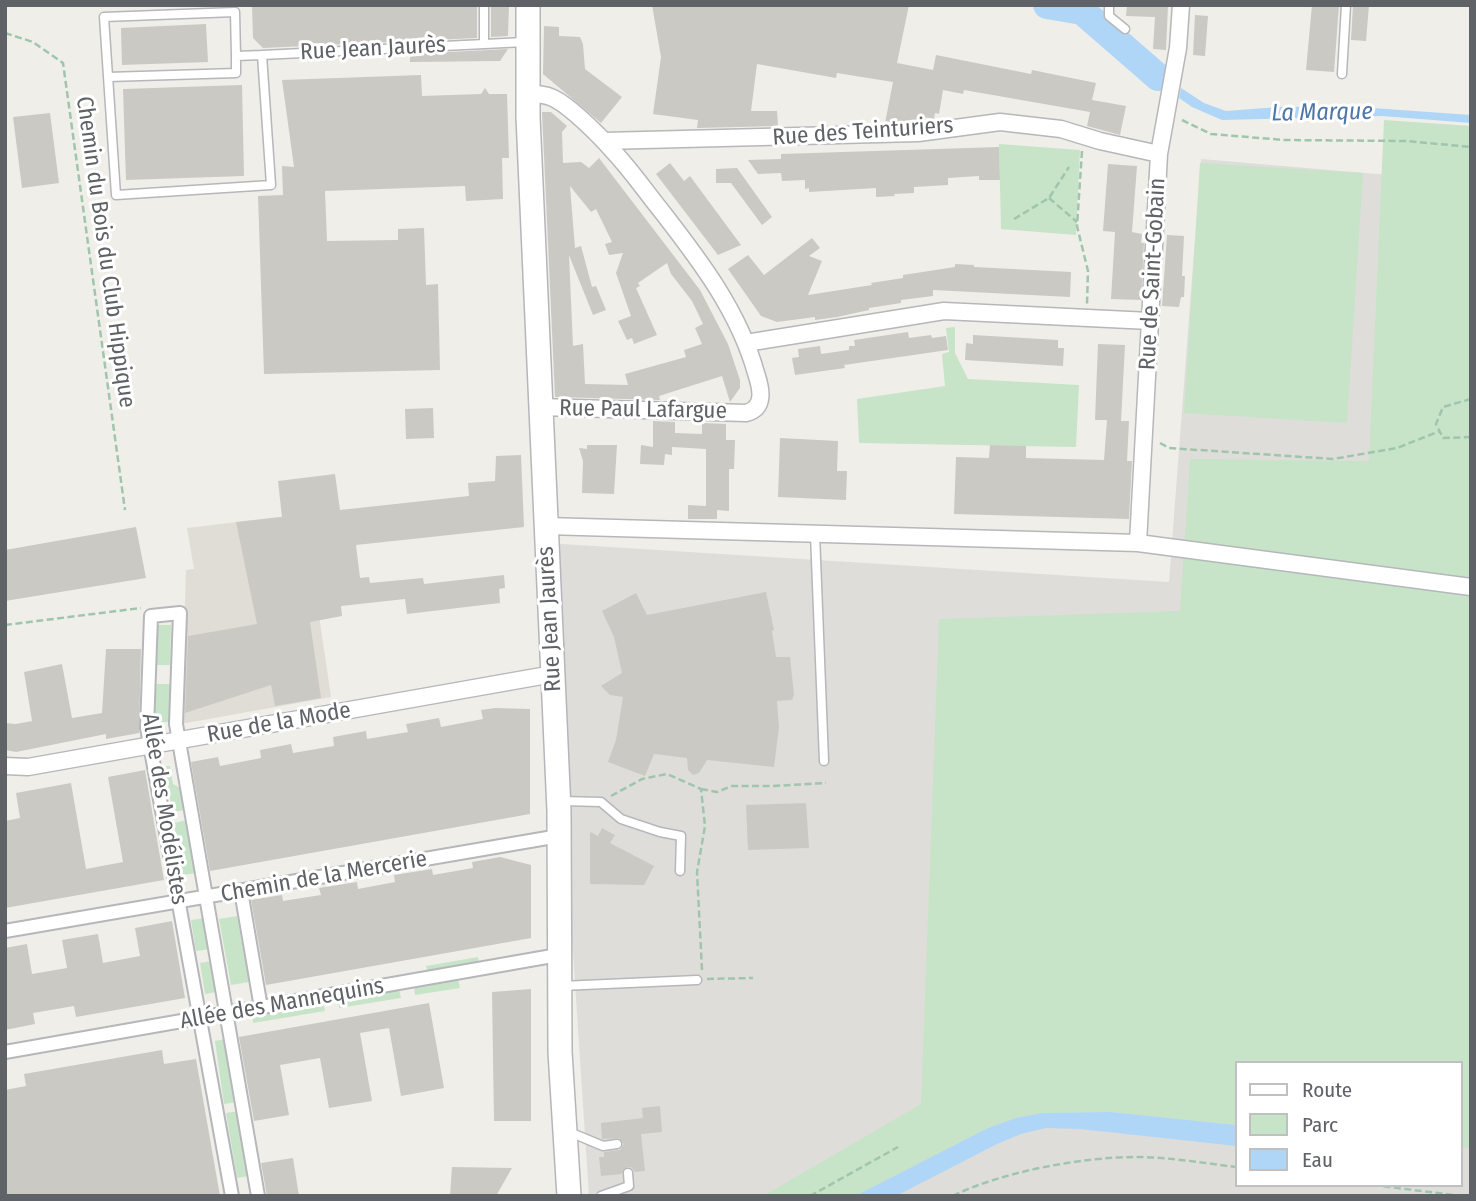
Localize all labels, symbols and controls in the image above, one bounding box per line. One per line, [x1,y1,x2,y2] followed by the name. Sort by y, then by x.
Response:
[300,31,446,67] street label: Rue Jean Jaurès
[69,95,141,409] street label: Chemin du Bois du Club Hippique
[1271,98,1373,128] water label: La Marque
[772,112,954,152] street label: Rue des Teinturiers
[1134,177,1172,371] street label: Rue de Saint-Gobain
[559,395,727,425] street label: Rue Paul Lafargue
[532,546,568,692] street label: Rue Jean Jaurès
[205,697,353,749] street label: Rue de la Mode
[135,711,193,907] street label: Allée des Modélistes
[219,845,429,909] street label: Chemin de la Mercerie
[178,972,386,1036] street label: Allée des Mannequins
[1234,1061,1462,1187] legend
[1302,1077,1352,1103] text: Route
[1302,1112,1338,1138] text: Parc
[1302,1147,1333,1173] text: Eau

